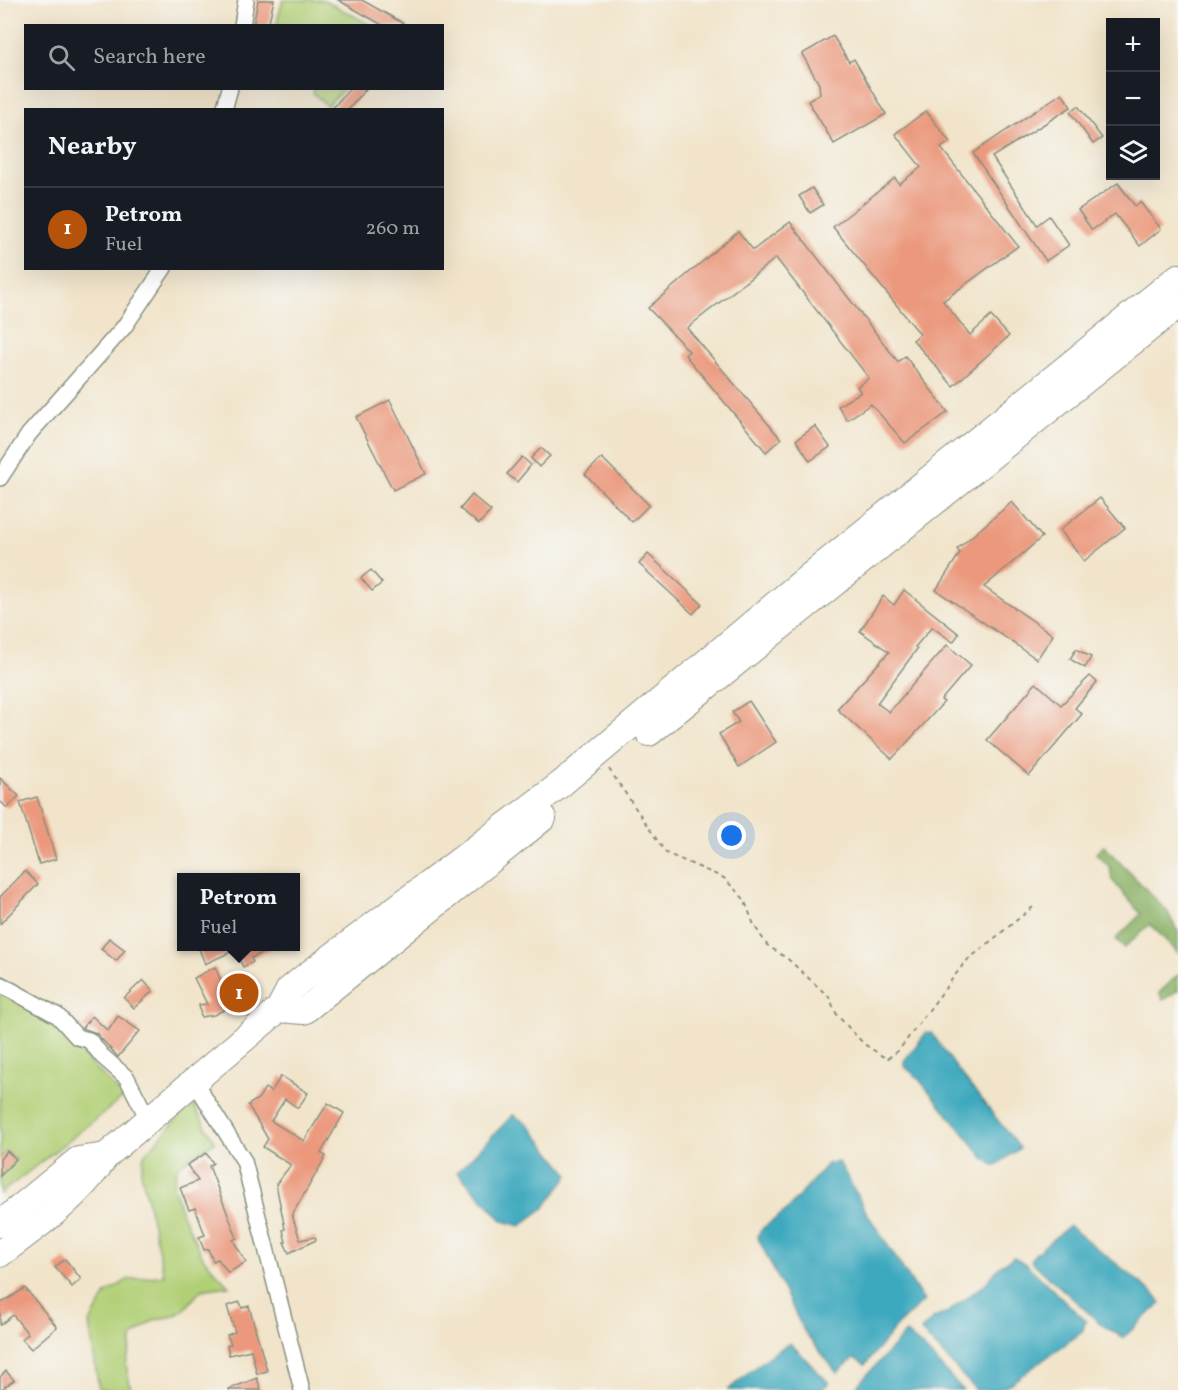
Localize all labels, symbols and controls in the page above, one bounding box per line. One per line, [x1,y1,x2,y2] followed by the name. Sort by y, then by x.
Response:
[1106,18,1160,180] map controls
[1106,18,1160,72] button: +
[24,24,444,90] search box
[45,41,78,74] icon: search
[93,42,206,73] text: Search here
[1106,72,1160,126] button: −
[1106,126,1160,180] button: layers
[48,129,137,165] text: Nearby
[105,200,182,231] text: Petrom
[63,215,72,243] text: 1
[365,215,420,243] text: 260 m
[105,231,142,259] text: Fuel
[717,821,746,850] your location
[177,873,300,951] popup
[200,883,277,914] text: Petrom
[200,914,237,942] text: Fuel
[220,970,258,1016] pin: 1

